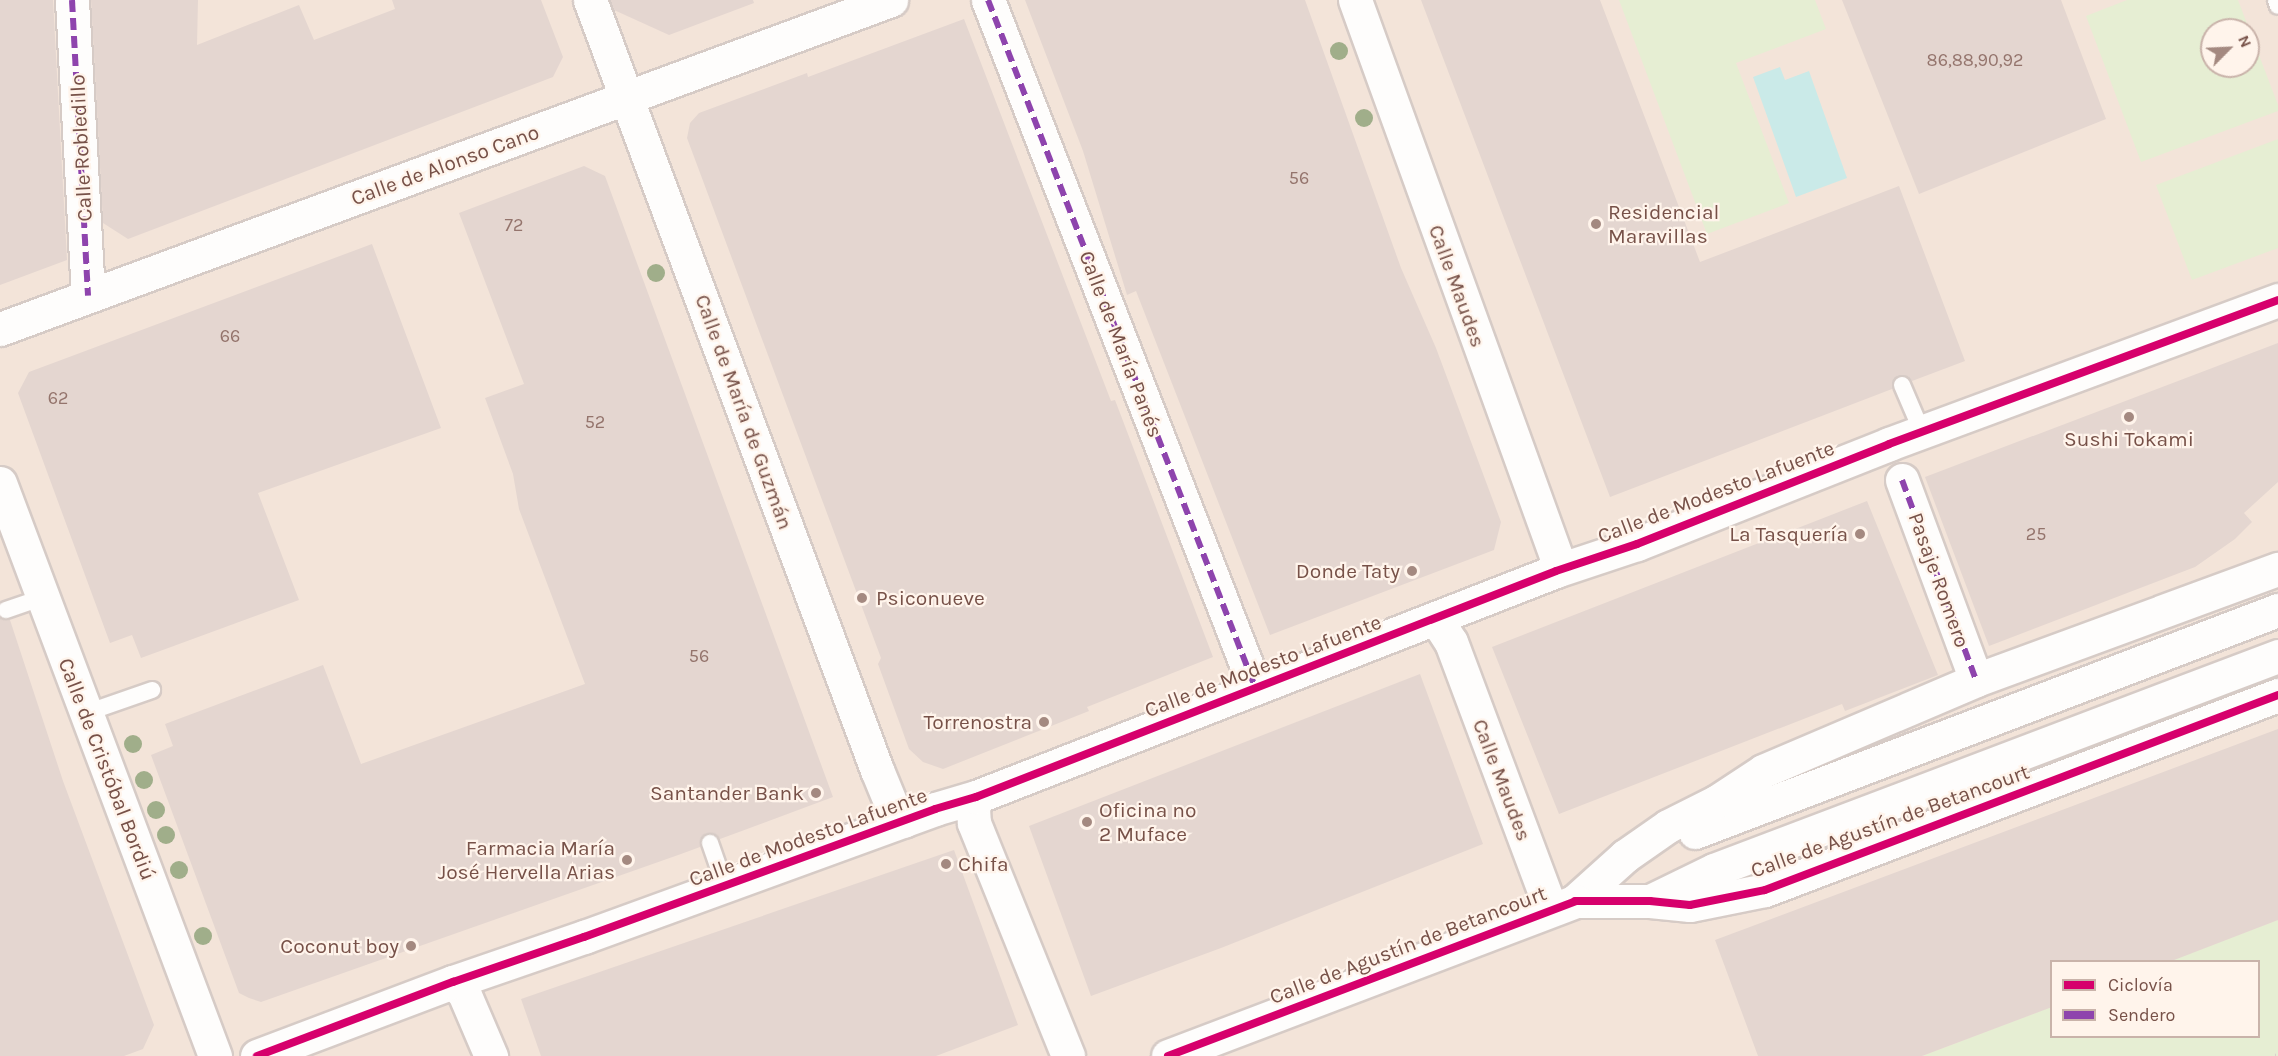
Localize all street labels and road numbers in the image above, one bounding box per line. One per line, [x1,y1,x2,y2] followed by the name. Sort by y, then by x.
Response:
[65,74,97,222] street label: Calle Robledillo
[347,119,543,211] street label: Calle de Alonso Cano
[1423,221,1491,351] street label: Calle Maudes
[1074,247,1168,441] street label: Calle de María Panés
[690,291,798,533] street label: Calle de María de Guzmán
[1594,435,1838,549] street label: Calle de Modesto Lafuente
[1903,509,1975,651] street label: Pasaje Romero
[1141,609,1385,723] street label: Calle de Modesto Lafuente
[53,654,161,884] street label: Calle de Cristóbal Bordiú
[1467,716,1537,844] street label: Calle Maudes
[1747,759,2033,883] street label: Calle de Agustín de Betancourt
[686,782,930,892] street label: Calle de Modesto Lafuente
[1266,880,1550,1010] street label: Calle de Agustín de Betancourt

